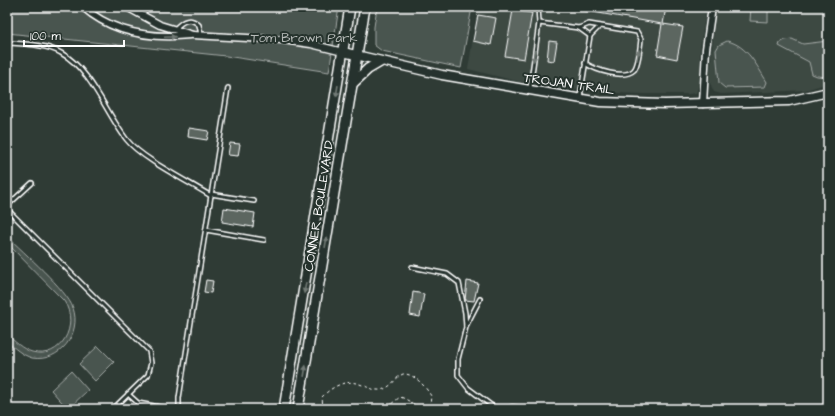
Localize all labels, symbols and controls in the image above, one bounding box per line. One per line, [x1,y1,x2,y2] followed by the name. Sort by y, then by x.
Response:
[24,22,124,48] scale bar
[30,28,61,45] text: 100 m
[251,29,357,47] park label: Tom Brown Park
[164,34,177,40] one-way arrow
[635,49,641,61] one-way arrow
[531,50,537,63] one-way arrow
[523,69,615,99] street label: TROJAN TRAIL
[334,85,340,97] one-way arrow
[300,139,338,273] street label: CONNER BOULEVARD
[323,236,329,248] one-way arrow
[301,282,307,294] one-way arrow
[302,364,308,377] one-way arrow

